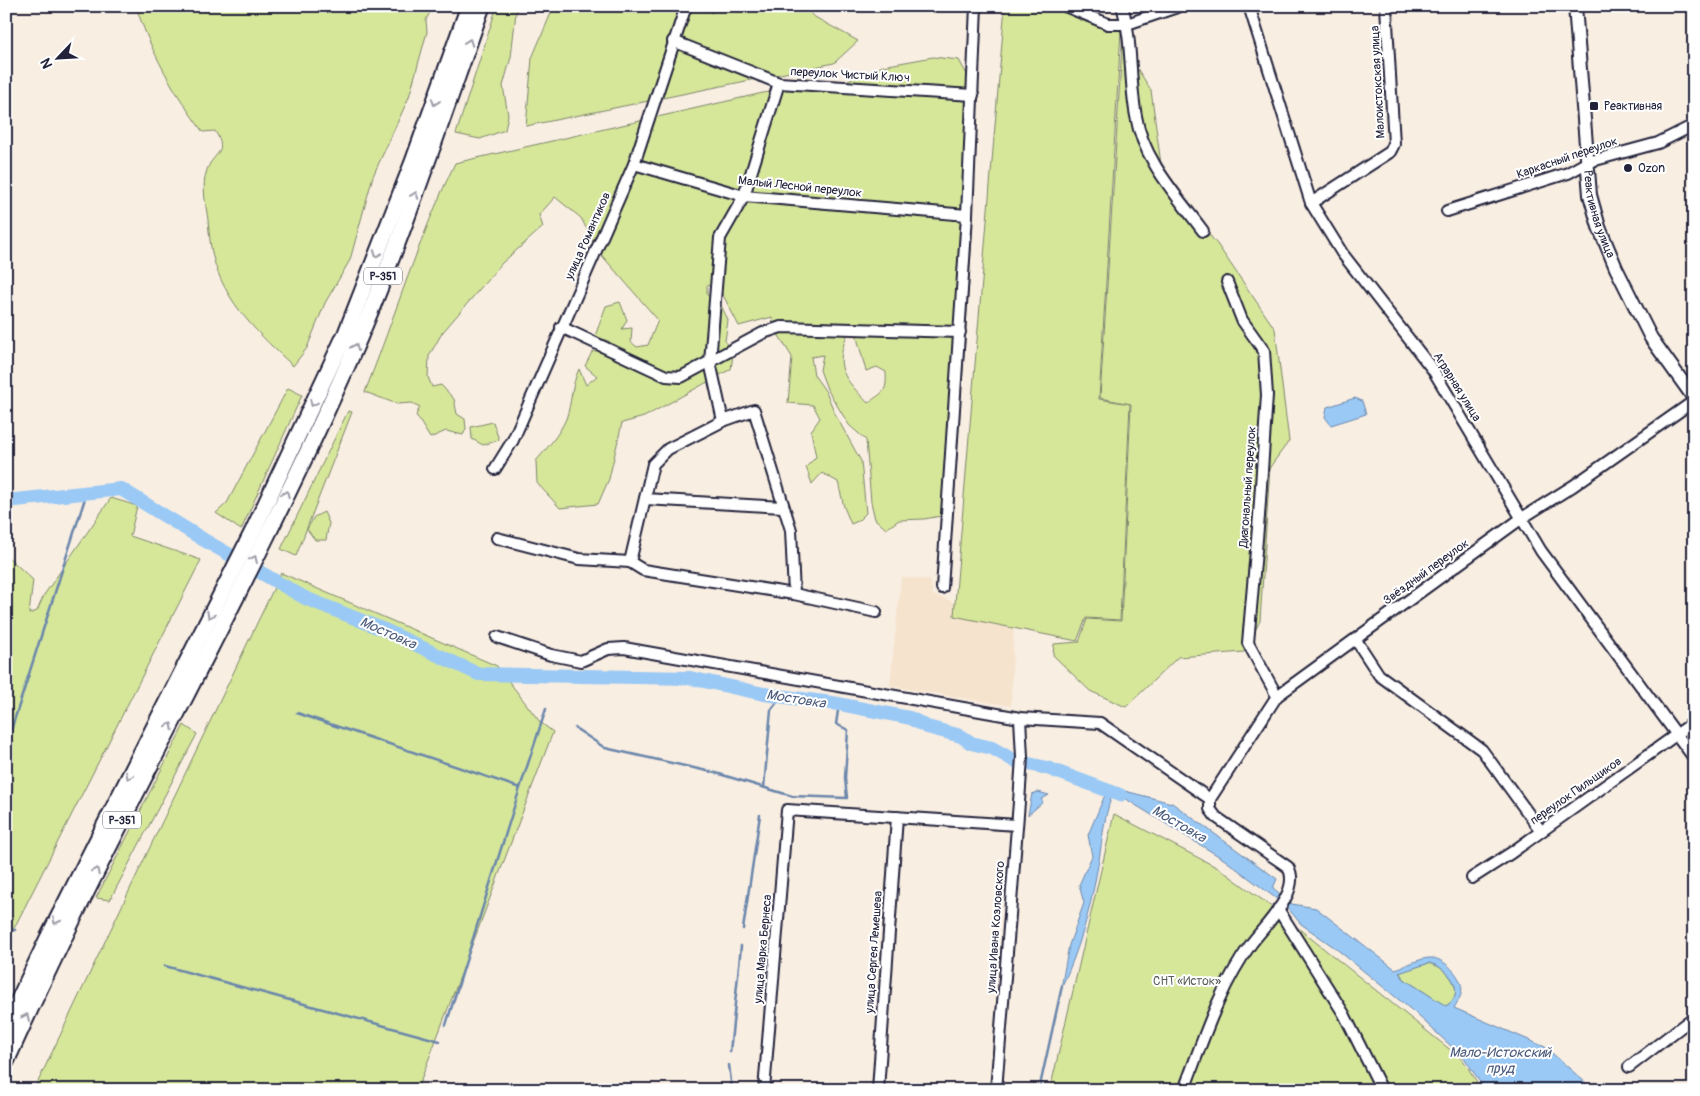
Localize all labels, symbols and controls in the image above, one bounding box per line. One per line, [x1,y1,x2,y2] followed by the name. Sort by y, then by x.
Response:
[1368,25,1388,139] street label: Малоистокская улица
[32,32,82,82] north arrow
[463,39,473,47] one-way arrow
[37,55,56,71] text: N
[790,64,910,86] street label: переулок Чистый Ключ
[431,97,441,105] one-way arrow
[1604,99,1662,114] place label: Реактивная
[1588,100,1600,112] marker: Реактивная
[1515,134,1619,182] street label: Каркасный переулок
[1638,161,1665,176] place label: Ozon
[1622,162,1634,174] marker: Ozon
[1581,170,1619,260] street label: Реактивная улица
[737,173,863,201] street label: Малый Лесной переулок
[562,190,614,283] street label: улица Романтиков
[409,192,419,200] one-way arrow
[373,249,383,257] one-way arrow
[364,268,402,284] road number: Р-351
[349,343,359,352] one-way arrow
[1430,350,1484,425] street label: Аграрная улица
[309,398,319,407] one-way arrow
[1236,426,1260,549] street label: Диагональный переулок
[280,490,290,499] one-way arrow
[1380,536,1472,608] street label: Звёздный переулок
[248,555,259,564] one-way arrow
[206,610,216,619] one-way arrow
[357,613,420,653] water label: Мостовка
[765,686,828,712] water label: Мостовка
[164,722,174,731] one-way arrow
[1527,754,1625,828] street label: переулок Пильщиков
[125,771,135,780] one-way arrow
[1149,802,1210,847] water label: Мостовка
[103,812,141,828] road number: Р-351
[984,860,1008,995] street label: улица Ивана Козловского
[90,867,100,876] one-way arrow
[862,890,886,1015] street label: улица Сергея Лемешева
[751,894,775,1005] street label: улица Марка Бернеса
[52,916,62,925] one-way arrow
[1153,974,1221,989] park label: СНТ «Исток»
[20,1013,30,1022] one-way arrow
[1449,1044,1552,1077] water label: Мало-Истокский пруд

